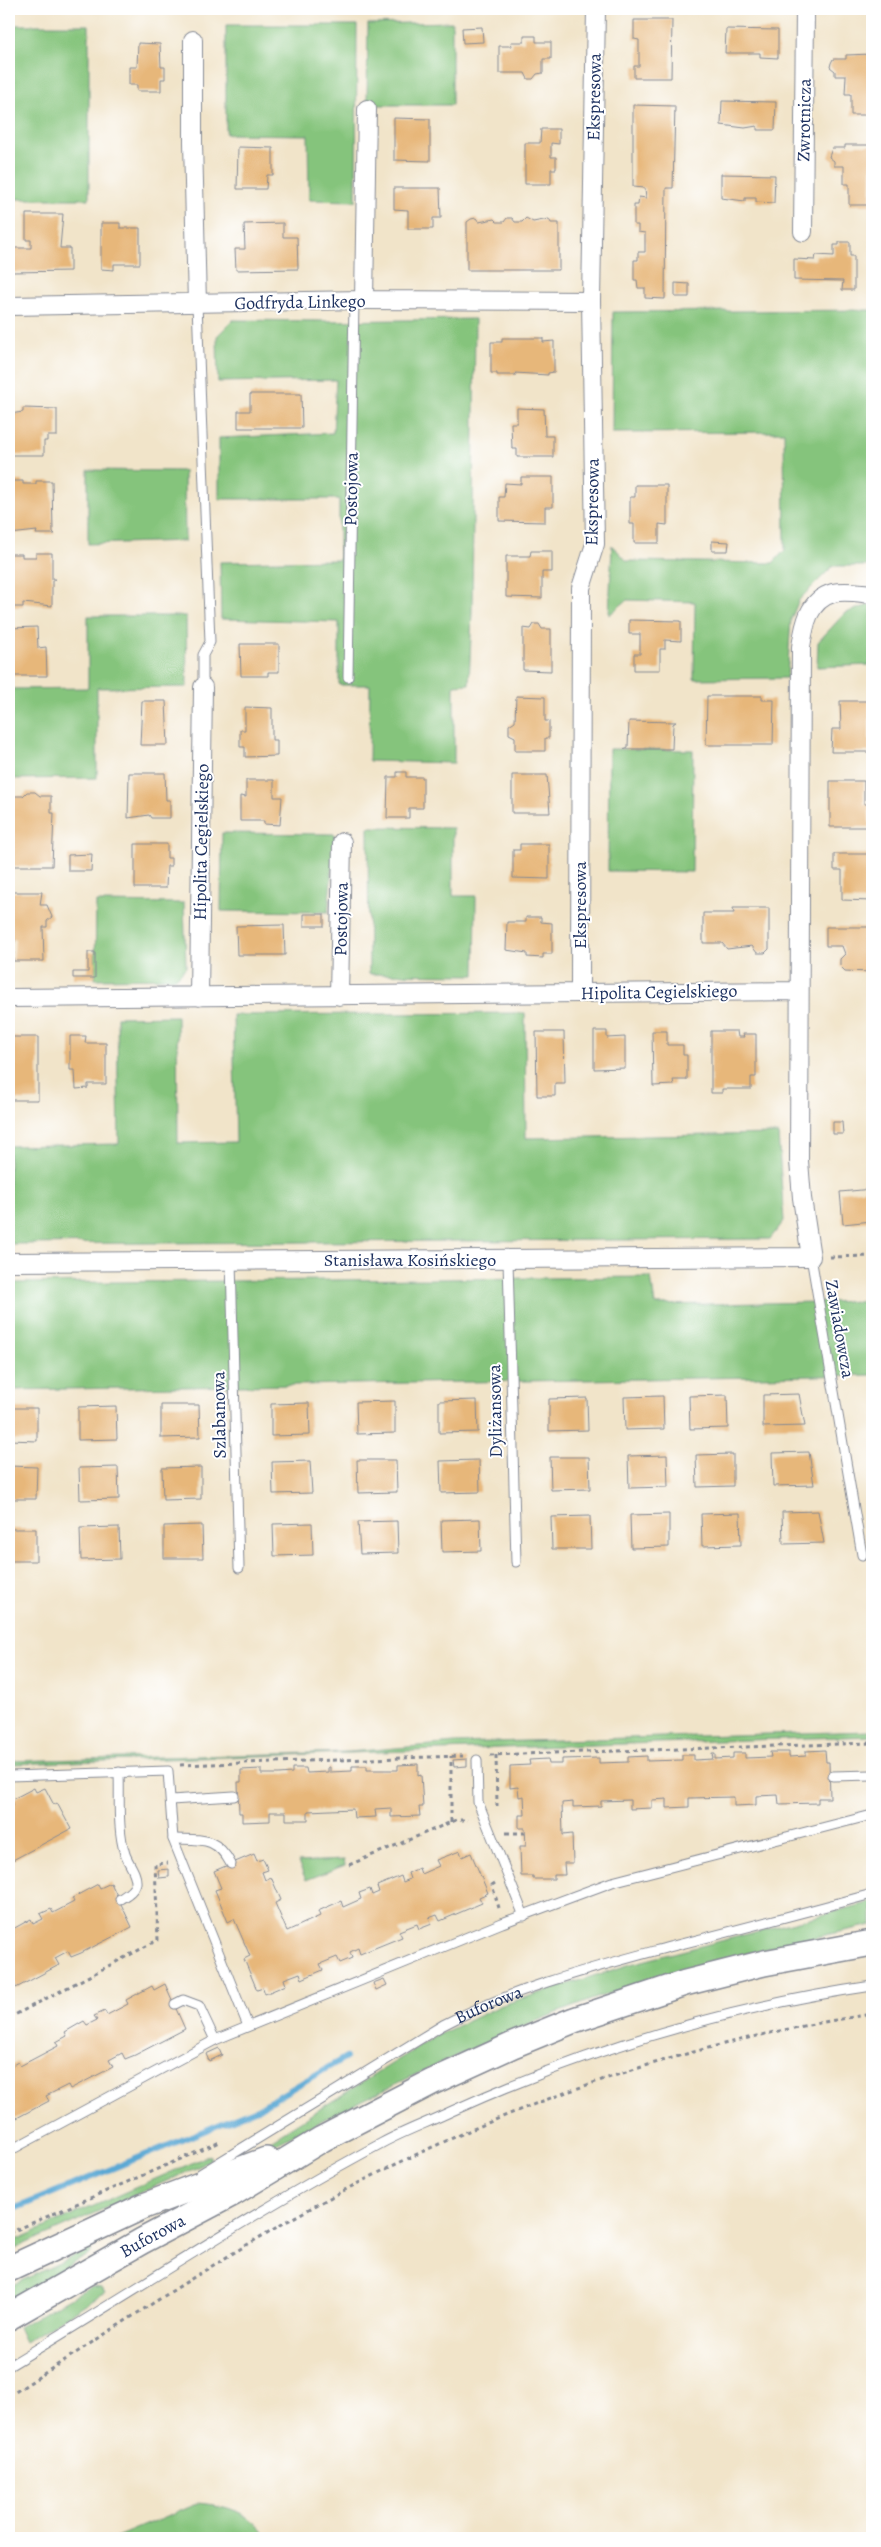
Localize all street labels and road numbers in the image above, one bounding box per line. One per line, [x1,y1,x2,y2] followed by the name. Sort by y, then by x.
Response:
[581,52,607,141] street label: Ekspresowa
[791,77,817,162] street label: Zwrotnicza
[234,289,366,315] street label: Godfryda Linkego
[338,451,364,526] street label: Postojowa
[579,457,605,546] street label: Ekspresowa
[188,763,214,921] street label: Hipolita Cegielskiego
[568,860,592,949] street label: Ekspresowa
[328,881,354,956] street label: Postojowa
[580,979,738,1005] street label: Hipolita Cegielskiego
[324,1248,496,1272] street label: Stanisława Kosińskiego
[820,1278,861,1381] street label: Zawiadowcza
[482,1363,508,1458] street label: Dyliżansowa
[206,1370,232,1459] street label: Szlabanowa
[451,1980,526,2029] street label: Buforowa
[115,2208,190,2263] street label: Buforowa

